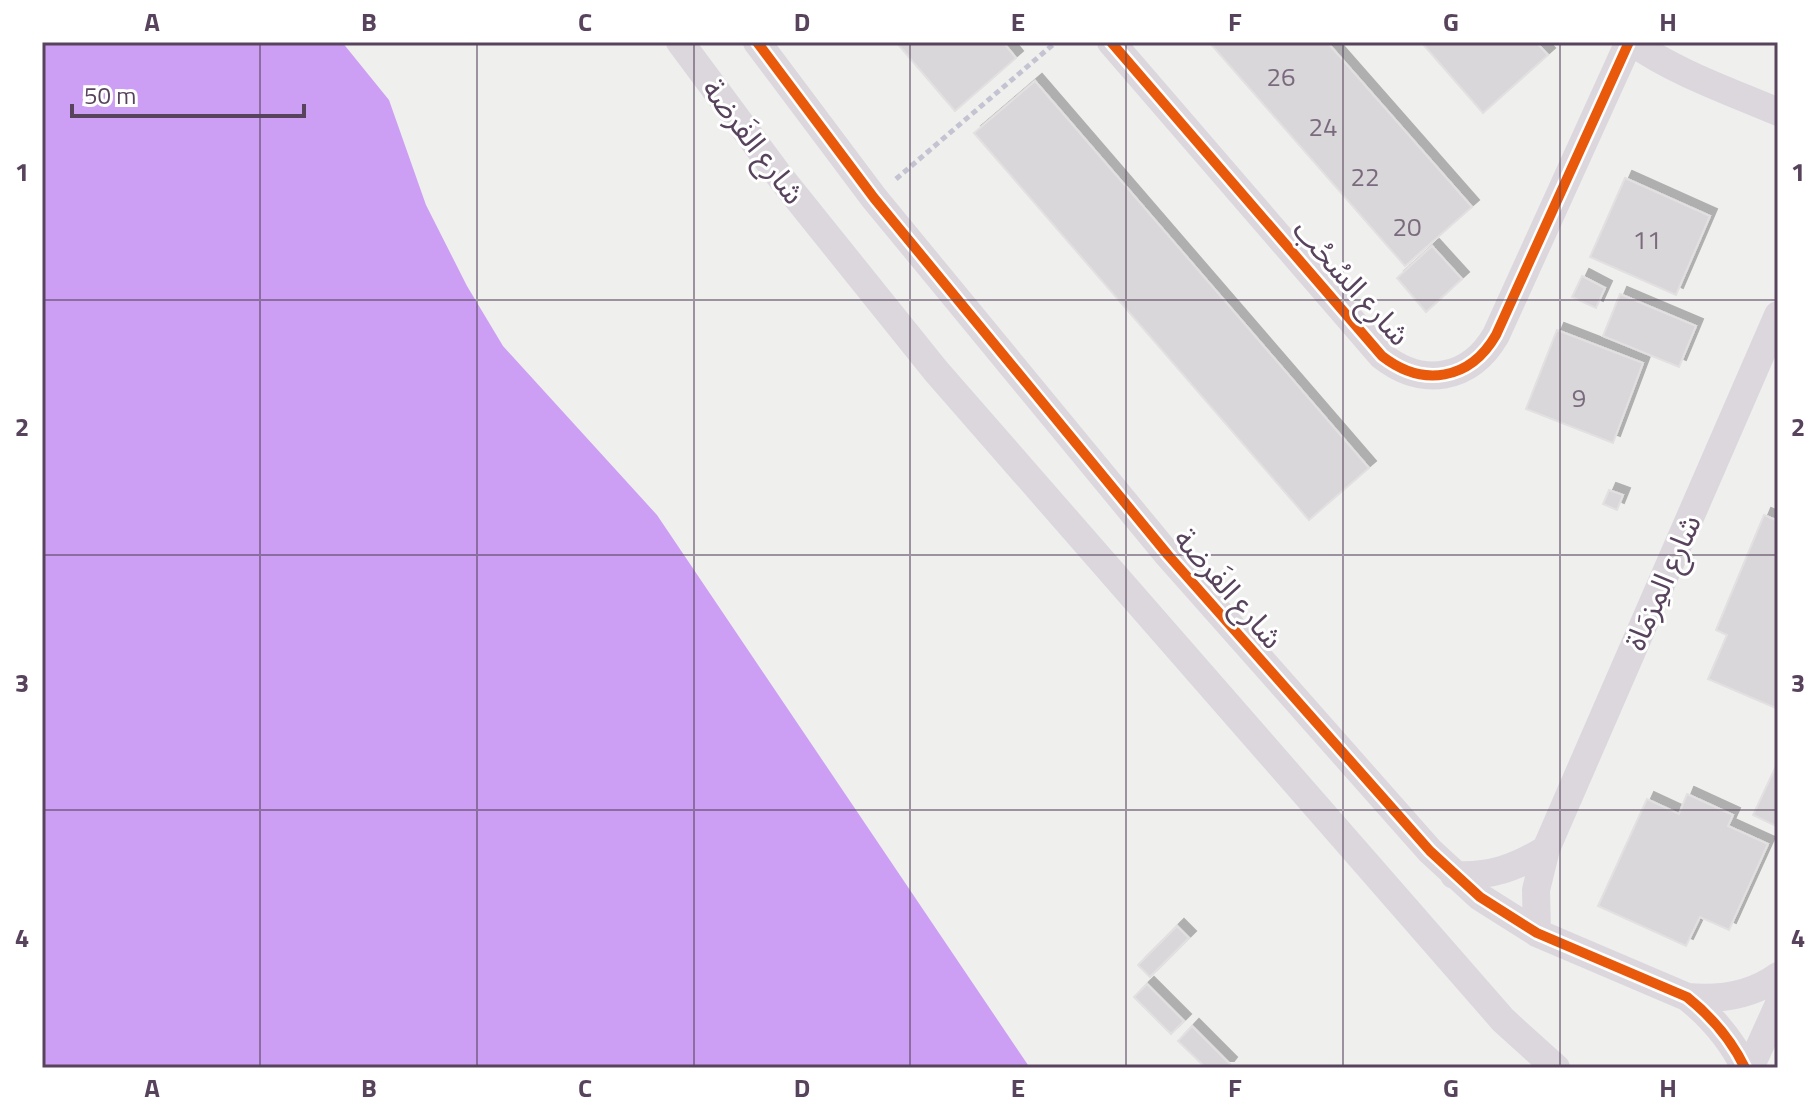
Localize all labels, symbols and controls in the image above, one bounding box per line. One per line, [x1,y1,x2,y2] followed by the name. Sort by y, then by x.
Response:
[144,2,160,41] text: A
[361,2,377,41] text: B
[578,2,592,41] text: C
[794,2,810,41] text: D
[1011,2,1025,41] text: E
[1228,2,1242,41] text: F
[1443,2,1459,41] text: G
[1659,2,1677,41] text: H
[1266,57,1296,96] house number: 26
[72,68,304,118] scale bar
[691,68,817,214] street label: شارع الفَرضة
[84,77,136,113] text: 50 m
[1308,107,1338,146] house number: 24
[15,152,29,191] text: 1
[1791,152,1805,191] text: 1
[1350,157,1380,196] house number: 22
[1392,207,1422,246] house number: 20
[1282,208,1422,356] street label: شارع السُحُب
[1632,220,1662,259] house number: 11
[1572,378,1586,417] house number: 9
[15,407,29,446] text: 2
[1791,407,1805,446] text: 2
[1612,507,1712,657] street label: شارع المِزمَاة
[1163,517,1295,659] street label: شارع الفَرضة
[15,663,29,702] text: 3
[1791,663,1805,702] text: 3
[15,918,29,957] text: 4
[1791,918,1805,957] text: 4
[144,1068,160,1107] text: A
[361,1068,377,1107] text: B
[578,1068,592,1107] text: C
[794,1068,810,1107] text: D
[1011,1068,1025,1107] text: E
[1228,1068,1242,1107] text: F
[1443,1068,1459,1107] text: G
[1659,1068,1677,1107] text: H

